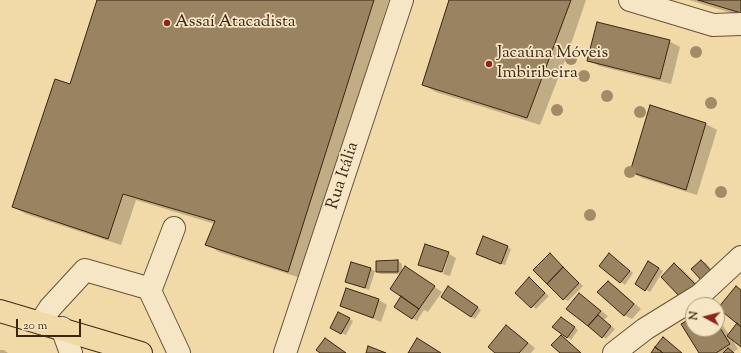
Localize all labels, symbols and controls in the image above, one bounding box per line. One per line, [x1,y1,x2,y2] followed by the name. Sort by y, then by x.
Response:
[175,13,296,33] place label: Assaí Atacadista
[162,18,172,28] marker: Assaí Atacadista
[497,44,608,84] place label: Jacaúna Móveis Imbiribeira
[484,59,494,69] marker: Jacaúna Móveis Imbiribeira
[324,140,364,212] street label: Rua Itália
[685,297,725,337] north arrow
[686,310,703,321] text: N
[18,311,83,337] scale bar
[23,317,47,335] text: 20 m

